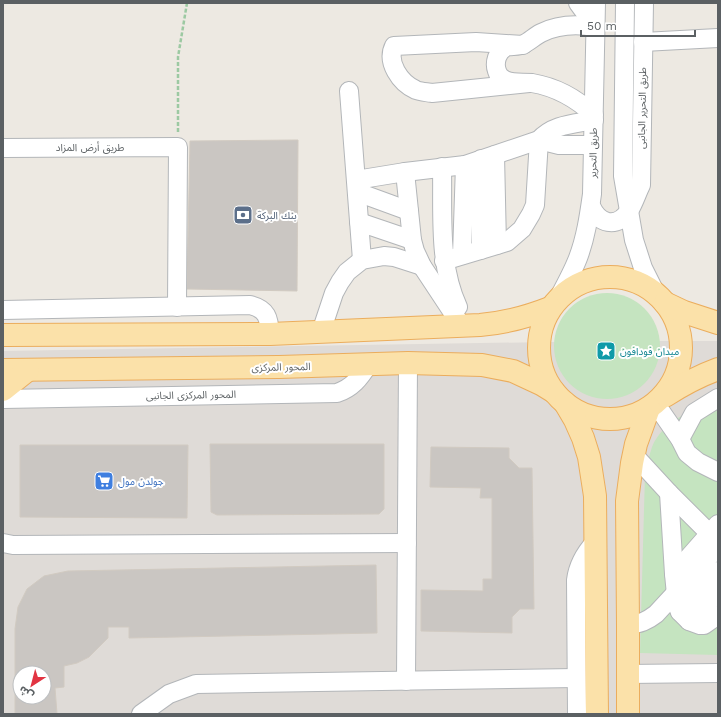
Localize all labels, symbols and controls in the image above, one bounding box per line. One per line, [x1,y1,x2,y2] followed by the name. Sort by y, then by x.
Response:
[581,12,695,38] scale bar
[587,19,617,33] text: 50 m
[636,67,649,149] street label: طريق التحرير الجانبى
[587,127,600,179] street label: طريق التحرير
[56,141,125,154] street label: طريق أرض المزاد
[232,204,254,226] bank icon: بنك البركة
[257,210,297,222] place label: بنك البركة
[595,340,617,362] place icon: ميدان فودافون
[620,346,679,358] place label: ميدان فودافون
[251,361,311,374] street label: المحور المركزى
[146,389,236,402] street label: المحور المركزى الجانبى
[93,470,115,492] supermarket icon: جولدن مول
[118,476,164,488] place label: جولدن مول
[12,665,52,705] north arrow
[16,683,36,702] text: ش

